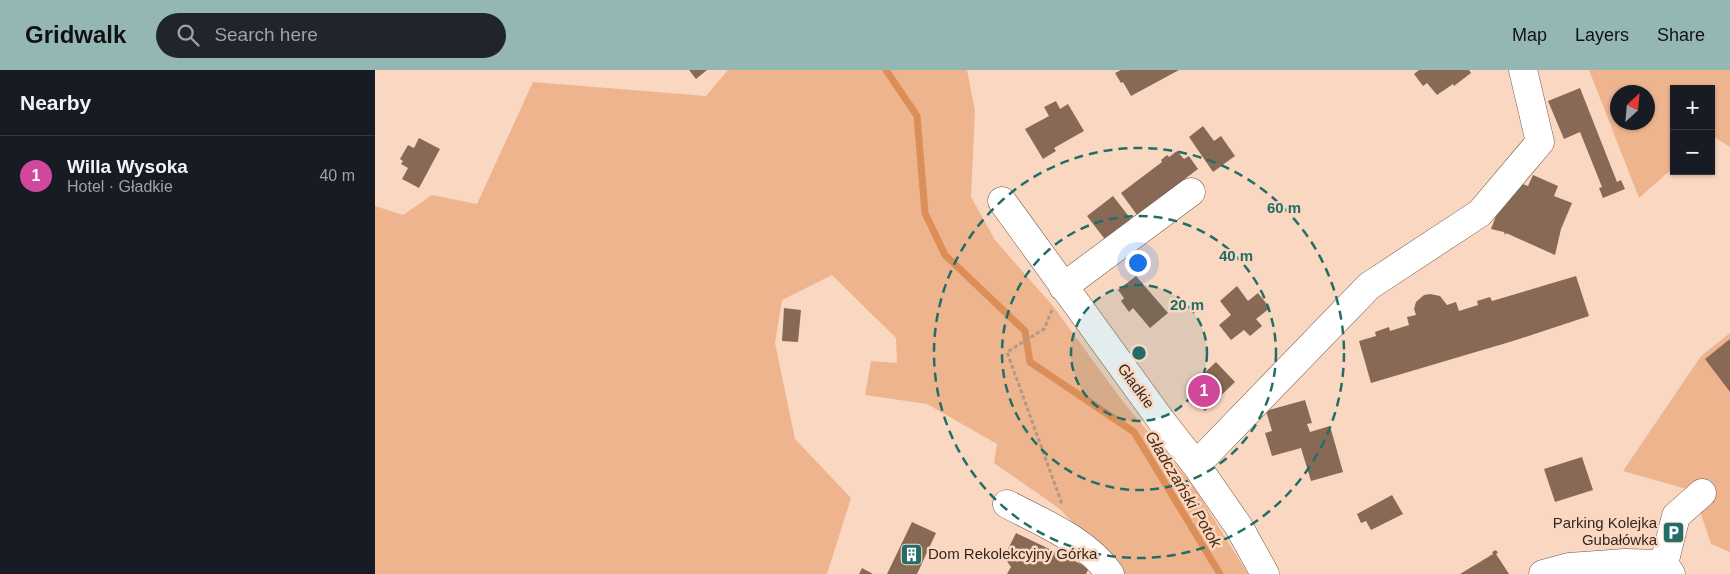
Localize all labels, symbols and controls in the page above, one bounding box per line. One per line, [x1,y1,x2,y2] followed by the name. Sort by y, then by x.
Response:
[156,13,506,58] search box
[25,21,126,48] text: Gridwalk
[174,21,202,49] icon: search
[214,24,318,45] text: Search here
[1512,25,1547,45] text: Map
[1575,25,1629,45] text: Layers
[1657,25,1705,45] text: Share
[1610,85,1655,130] north arrow
[1670,85,1715,175] map controls
[1670,85,1715,130] button: +
[20,91,91,114] text: Nearby
[1670,130,1715,175] button: −
[67,156,188,177] text: Willa Wysoka
[32,167,40,184] text: 1
[319,167,355,184] text: 40 m
[67,178,173,195] text: Hotel · Gładkie
[1267,199,1301,216] text: 60 m
[1219,247,1253,264] text: 40 m
[1125,250,1151,276] your location
[1170,296,1204,313] text: 20 m
[1130,344,1148,362] centre of rings
[1115,360,1158,411] street label: Gładkie
[1188,372,1220,410] pin: 1
[1142,428,1225,551] water label: Gładczański Potok
[1553,514,1658,548] place label: Parking Kolejka Gubałówka
[1661,520,1685,544] parking icon: Parking Kolejka Gubałówka
[900,542,924,566] building icon: Dom Rekolekcyjny Górka
[928,545,1098,562] place label: Dom Rekolekcyjny Górka

